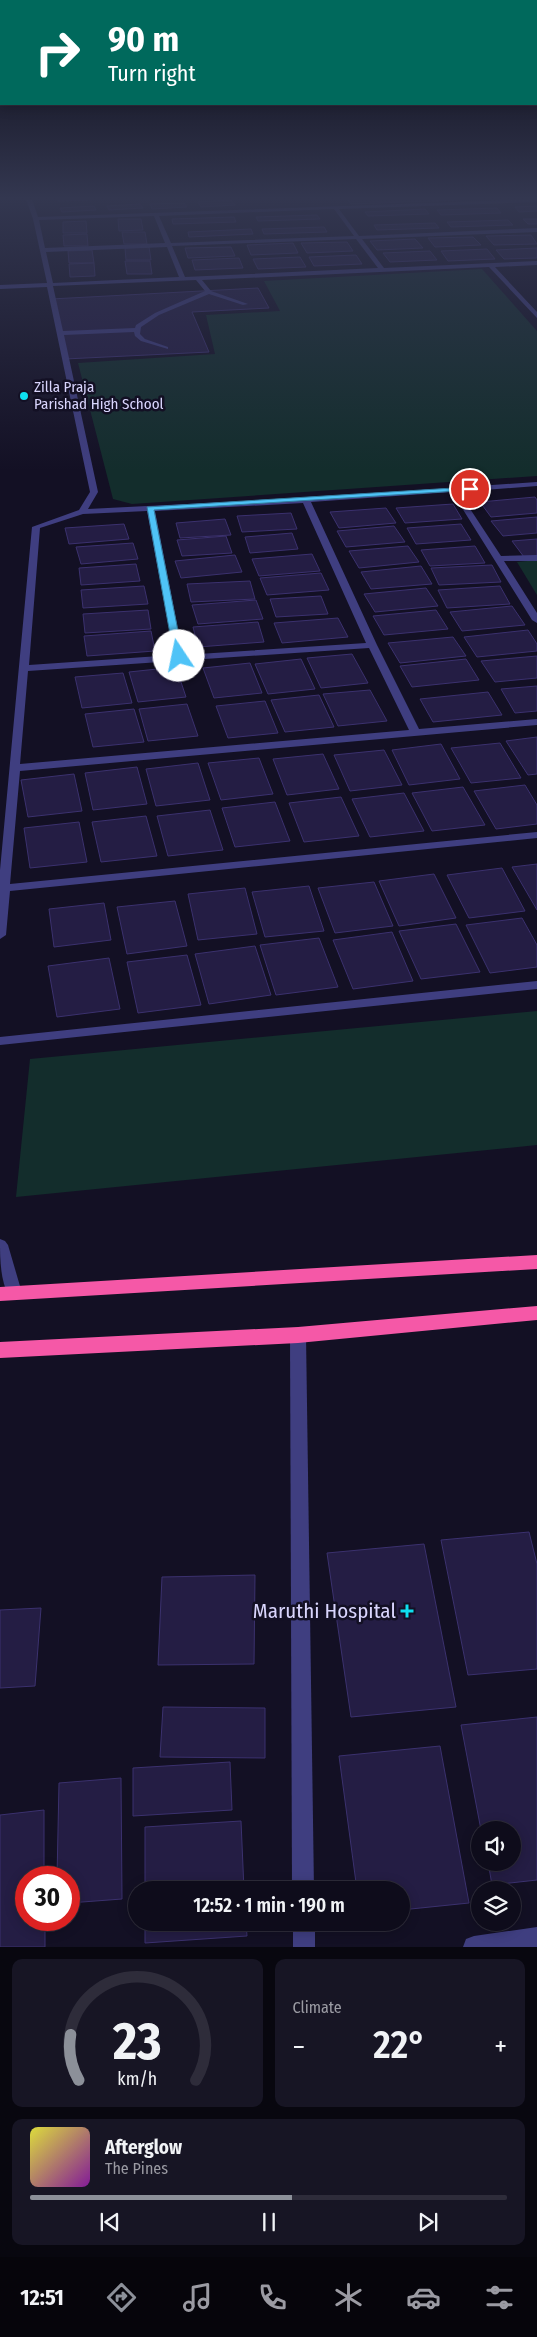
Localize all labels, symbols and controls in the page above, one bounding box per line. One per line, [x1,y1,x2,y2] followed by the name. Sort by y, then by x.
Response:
[108,18,179,60] text: 90 m
[25,20,90,85] icon: right
[108,60,196,87] text: Turn right
[34,378,164,413] place label: Zilla Praja Parishad High School
[18,390,30,402] marker: Zilla Praja Parishad High School
[449,468,491,510] pin
[456,475,484,503] icon: arrive
[152,629,204,681] position arrow
[253,1598,396,1624] place label: Maruthi Hospital
[400,1604,414,1618] marker: Maruthi Hospital
[471,1821,521,1931] map controls
[471,1821,521,1871] button: sound
[15,1866,80,1931] speed limit sign: 30
[471,1881,521,1931] button: layers
[193,1894,345,1917] text: 12:52 · 1 min · 190 m
[293,1998,342,2017] text: Climate
[112,2010,162,2073] text: 23
[373,2022,426,2068] text: 22°
[293,2030,305,2063] text: −
[494,2030,507,2063] text: +
[117,2068,157,2090] text: km/h
[105,2136,182,2159] text: Afterglow
[105,2159,168,2178] text: The Pines
[96,2208,124,2236] icon: previous
[255,2208,283,2236] icon: pause
[414,2208,442,2236] icon: next
[104,2280,139,2315] icon: directions
[180,2280,215,2315] icon: music
[255,2280,290,2315] icon: phone
[331,2280,366,2315] icon: climate
[406,2280,441,2315] icon: car
[482,2280,517,2315] icon: filters
[20,2284,64,2311] text: 12:51

